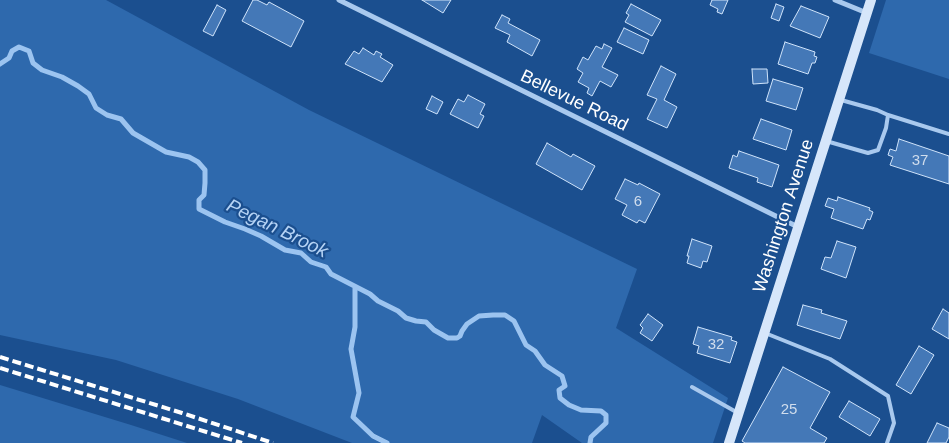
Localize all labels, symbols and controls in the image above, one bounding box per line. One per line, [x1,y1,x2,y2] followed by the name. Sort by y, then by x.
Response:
[517,66,631,136] street label: Bellevue Road
[749,137,819,295] street label: Washington Avenue
[912,152,928,170] house number: 37
[634,193,642,211] house number: 6
[223,195,331,263] water label: Pegan Brook
[708,336,724,354] house number: 32
[781,401,797,419] house number: 25

